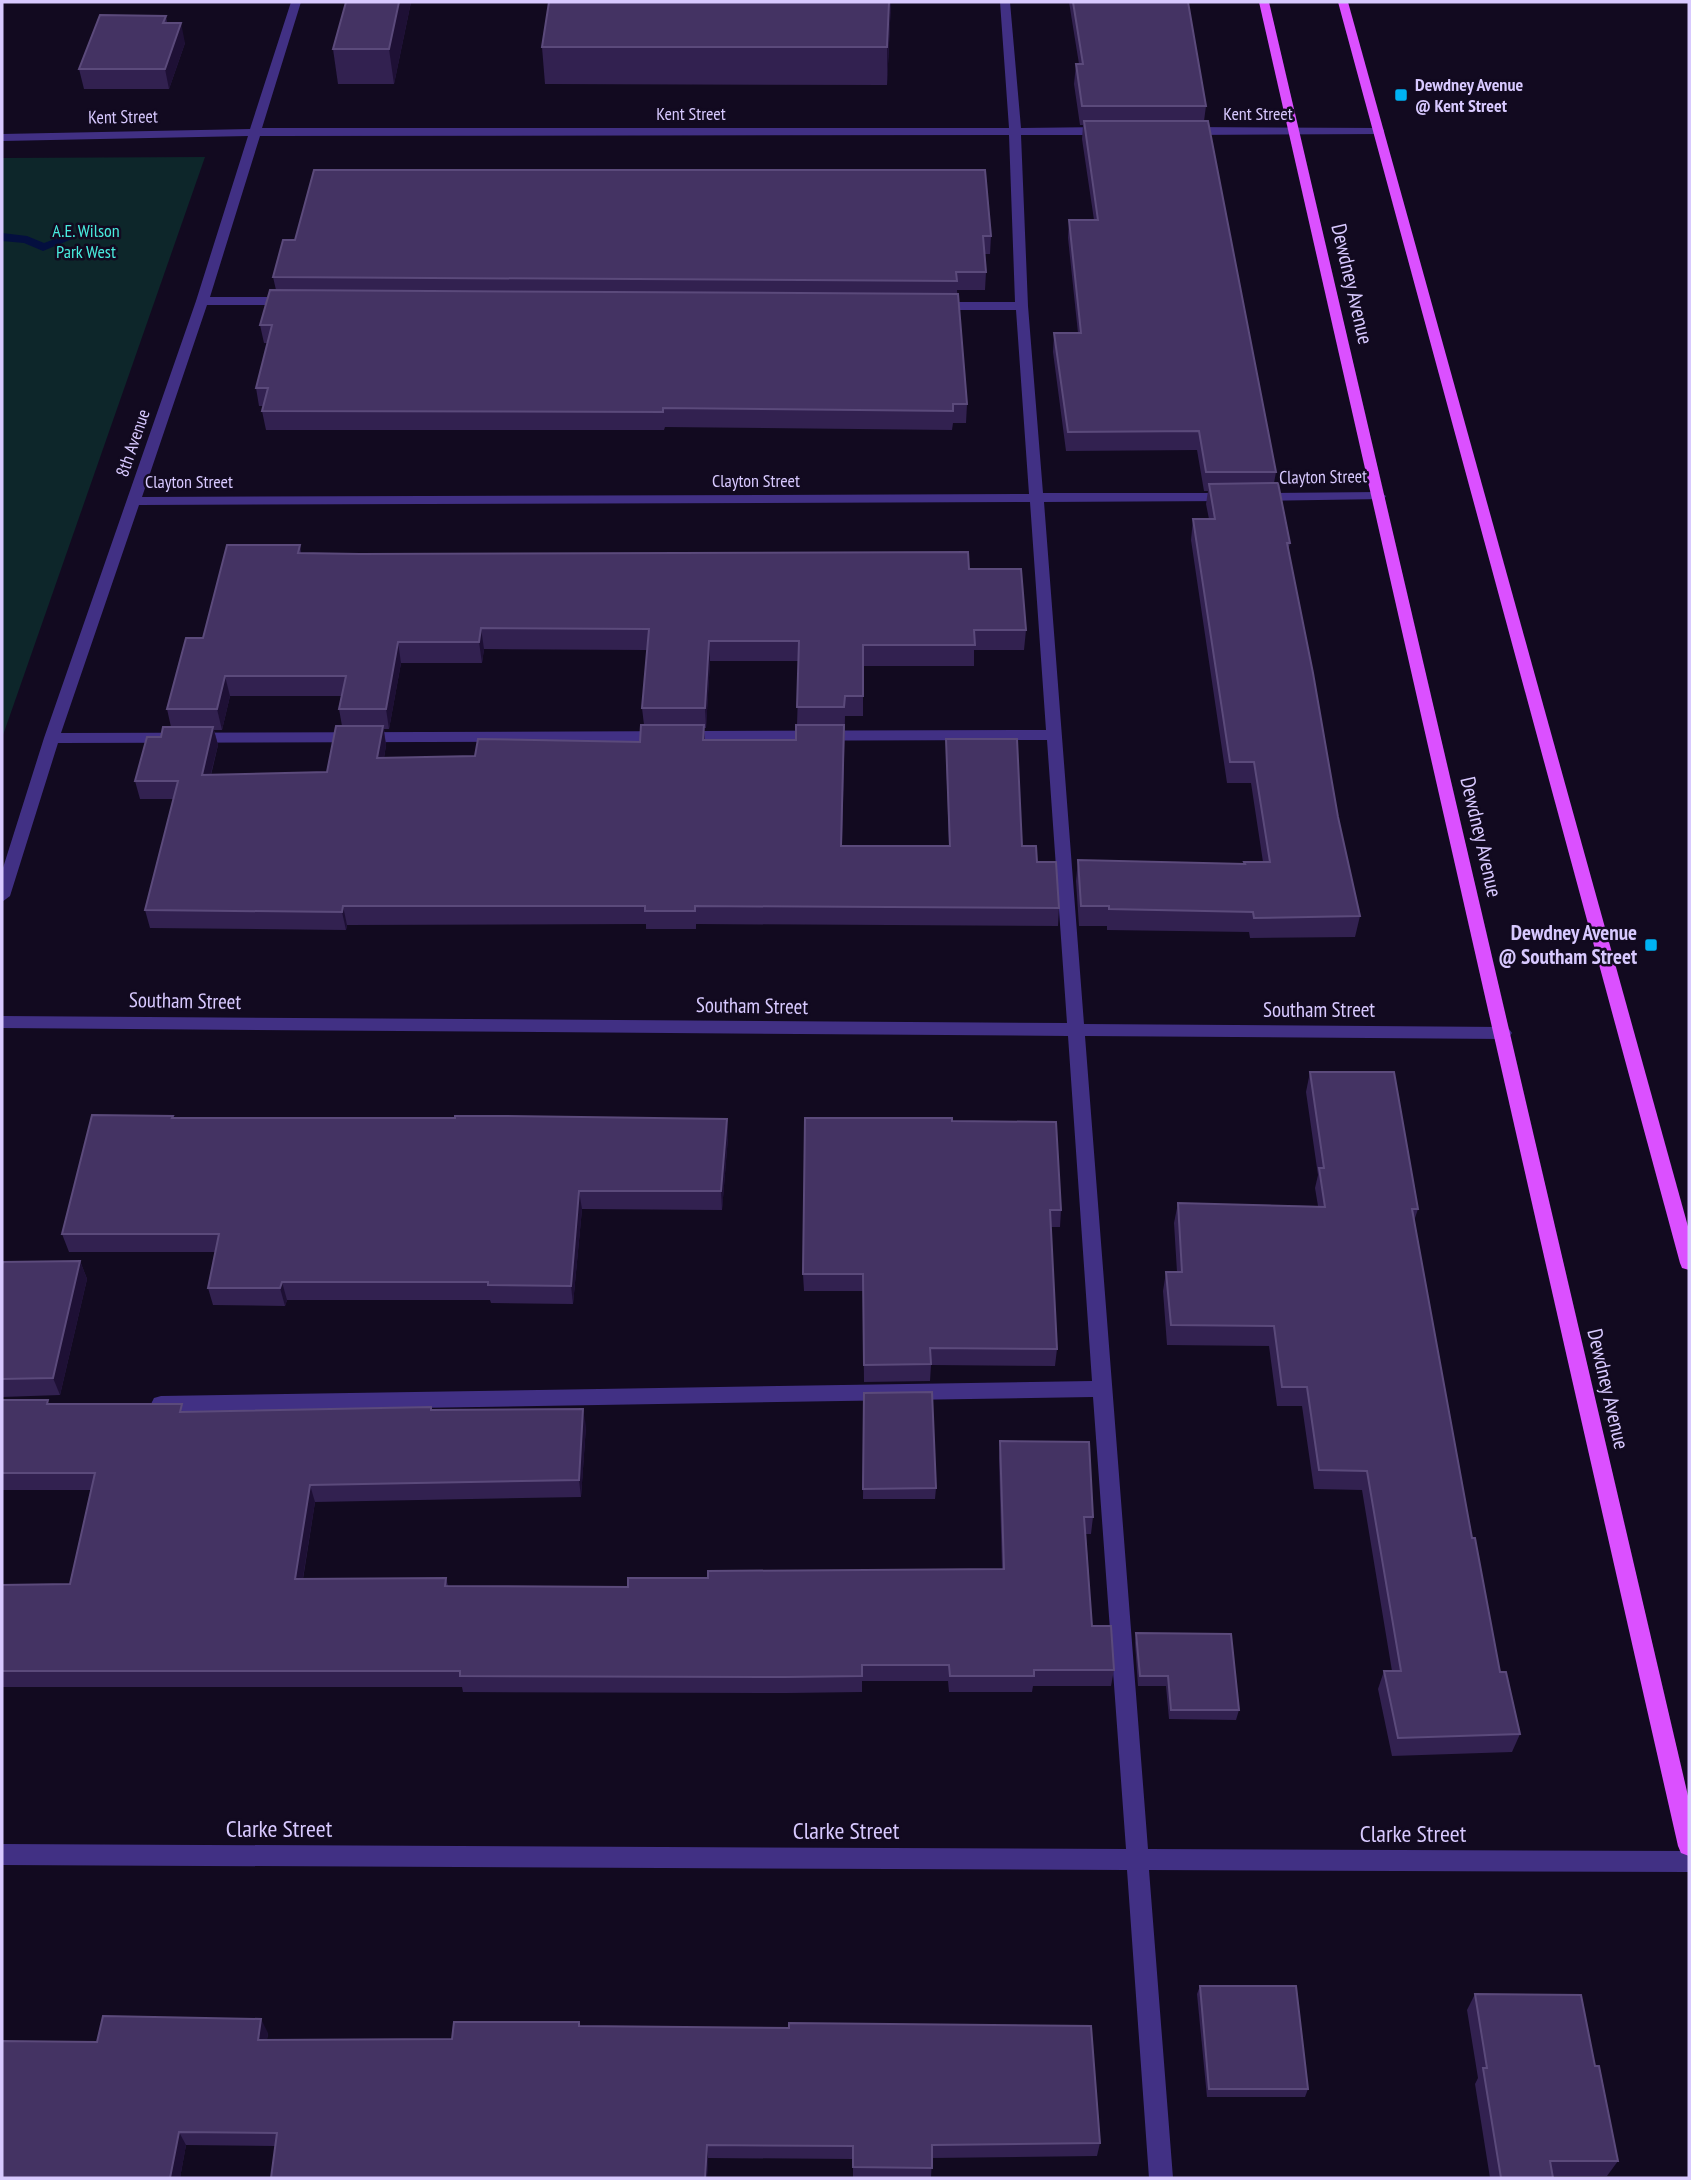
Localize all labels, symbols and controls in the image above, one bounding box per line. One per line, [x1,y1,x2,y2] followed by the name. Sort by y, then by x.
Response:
[1415,73,1523,117] place label: Dewdney Avenue @ Kent Street
[1393,87,1409,103] marker: Dewdney Avenue @ Kent Street
[656,102,726,125] street label: Kent Street
[1223,102,1293,125] street label: Kent Street
[88,104,158,129] street label: Kent Street
[52,219,120,263] park label: A.E. Wilson Park West
[1326,221,1379,347] street label: Dewdney Avenue
[110,406,155,480] street label: 8th Avenue
[1279,464,1367,489] street label: Clayton Street
[712,469,800,492] street label: Clayton Street
[145,470,233,493] street label: Clayton Street
[1455,774,1508,900] street label: Dewdney Avenue
[1498,919,1637,970] place label: Dewdney Avenue @ Southam Street
[1643,937,1659,953] marker: Dewdney Avenue @ Southam Street
[129,986,242,1015] street label: Southam Street
[696,991,809,1020] street label: Southam Street
[1263,996,1375,1023] street label: Southam Street
[1582,1326,1635,1452] street label: Dewdney Avenue
[226,1813,333,1844] street label: Clarke Street
[793,1815,900,1846] street label: Clarke Street
[1360,1818,1467,1849] street label: Clarke Street

